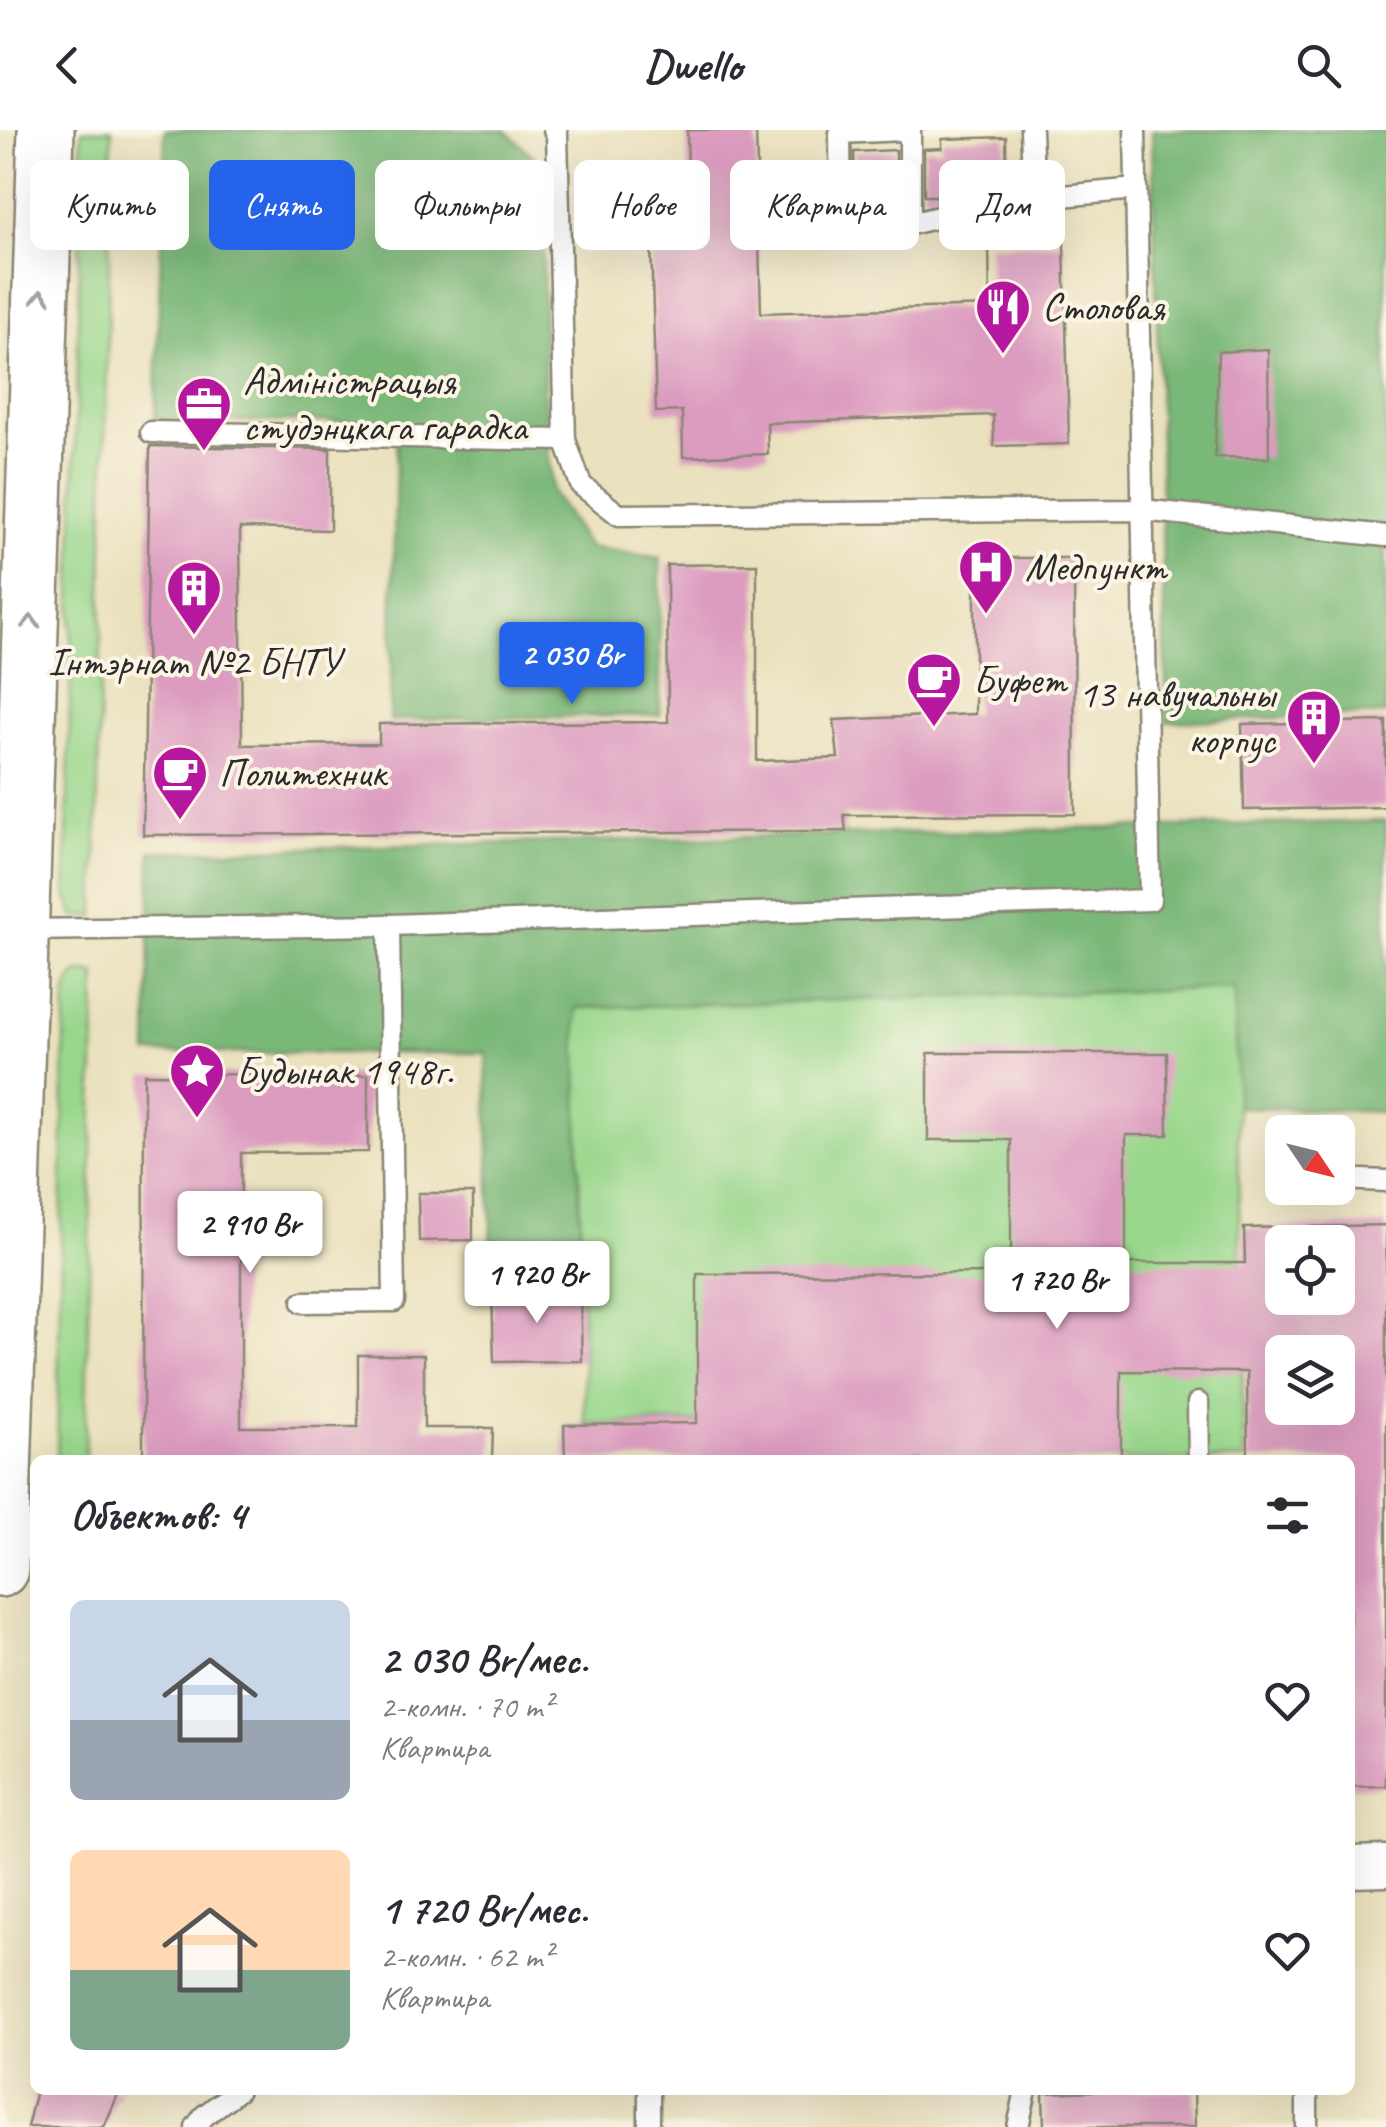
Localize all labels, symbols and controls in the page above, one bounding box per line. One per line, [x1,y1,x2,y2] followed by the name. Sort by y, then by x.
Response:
[644,37,742,94] text: Dwello
[40,38,95,93] icon: back
[1291,38,1346,93] icon: search
[30,160,189,250] chip: Купить
[209,160,355,250] chip: Снять
[375,160,554,250] chip: Фильтры
[574,160,710,250] chip: Новое
[730,160,919,250] chip: Квартира
[939,160,1065,250] chip: Дом
[973,277,1033,356] restaurant icon: Столовая
[1042,282,1166,332] place label: Столовая
[30,289,51,305] one-way arrow
[243,356,529,452] place label: Адміністрацыя студэнцкага гарадка
[174,374,234,453] office icon: Адміністрацыя студэнцкага гарадка
[956,537,1016,616] hospital icon: Медпункт
[1025,542,1169,592] place label: Медпункт
[164,558,224,637] building icon: Інтэрнат №2 БНТУ
[20,614,41,630] one-way arrow
[469,622,675,707] pin: 2 030 Br
[521,634,623,675] text: 2 030 Br
[48,637,346,687] place label: Інтэрнат №2 БНТУ
[904,650,964,729] cafe icon: Буфет
[973,655,1069,705] place label: Буфет
[1078,669,1278,765] place label: 13 навучальны корпус
[1284,687,1344,766] building icon: 13 навучальны корпус
[150,743,210,822] cafe icon: Политехник
[219,748,389,798] place label: Политехник
[167,1041,227,1120] place icon: Будынак 1948г.
[236,1046,453,1096] place label: Будынак 1948г.
[1265,1115,1355,1205] north arrow
[1265,1115,1355,1425] map controls
[147,1191,353,1276] pin: 2 910 Br
[200,1203,300,1244] text: 2 910 Br
[1265,1225,1355,1315] button: locate
[434,1241,640,1326] pin: 1 920 Br
[954,1247,1160,1332] pin: 1 720 Br
[487,1253,587,1294] text: 1 920 Br
[1006,1259,1108,1300] text: 1 720 Br
[1265,1335,1355,1425] button: layers
[1260,1488,1315,1543] icon: filters
[70,1489,246,1542] text: Объектов: 4
[380,1633,588,1686] text: 2 030 Br/мес.
[150,1640,270,1760] icon: home
[1260,1673,1315,1728] icon: heart
[380,1686,552,1727] text: 2-комн. · 70 m²
[380,1727,489,1768] text: Квартира
[380,1883,588,1936] text: 1 720 Br/мес.
[150,1890,270,2010] icon: home
[1260,1923,1315,1978] icon: heart
[380,1936,552,1977] text: 2-комн. · 62 m²
[380,1977,489,2018] text: Квартира

